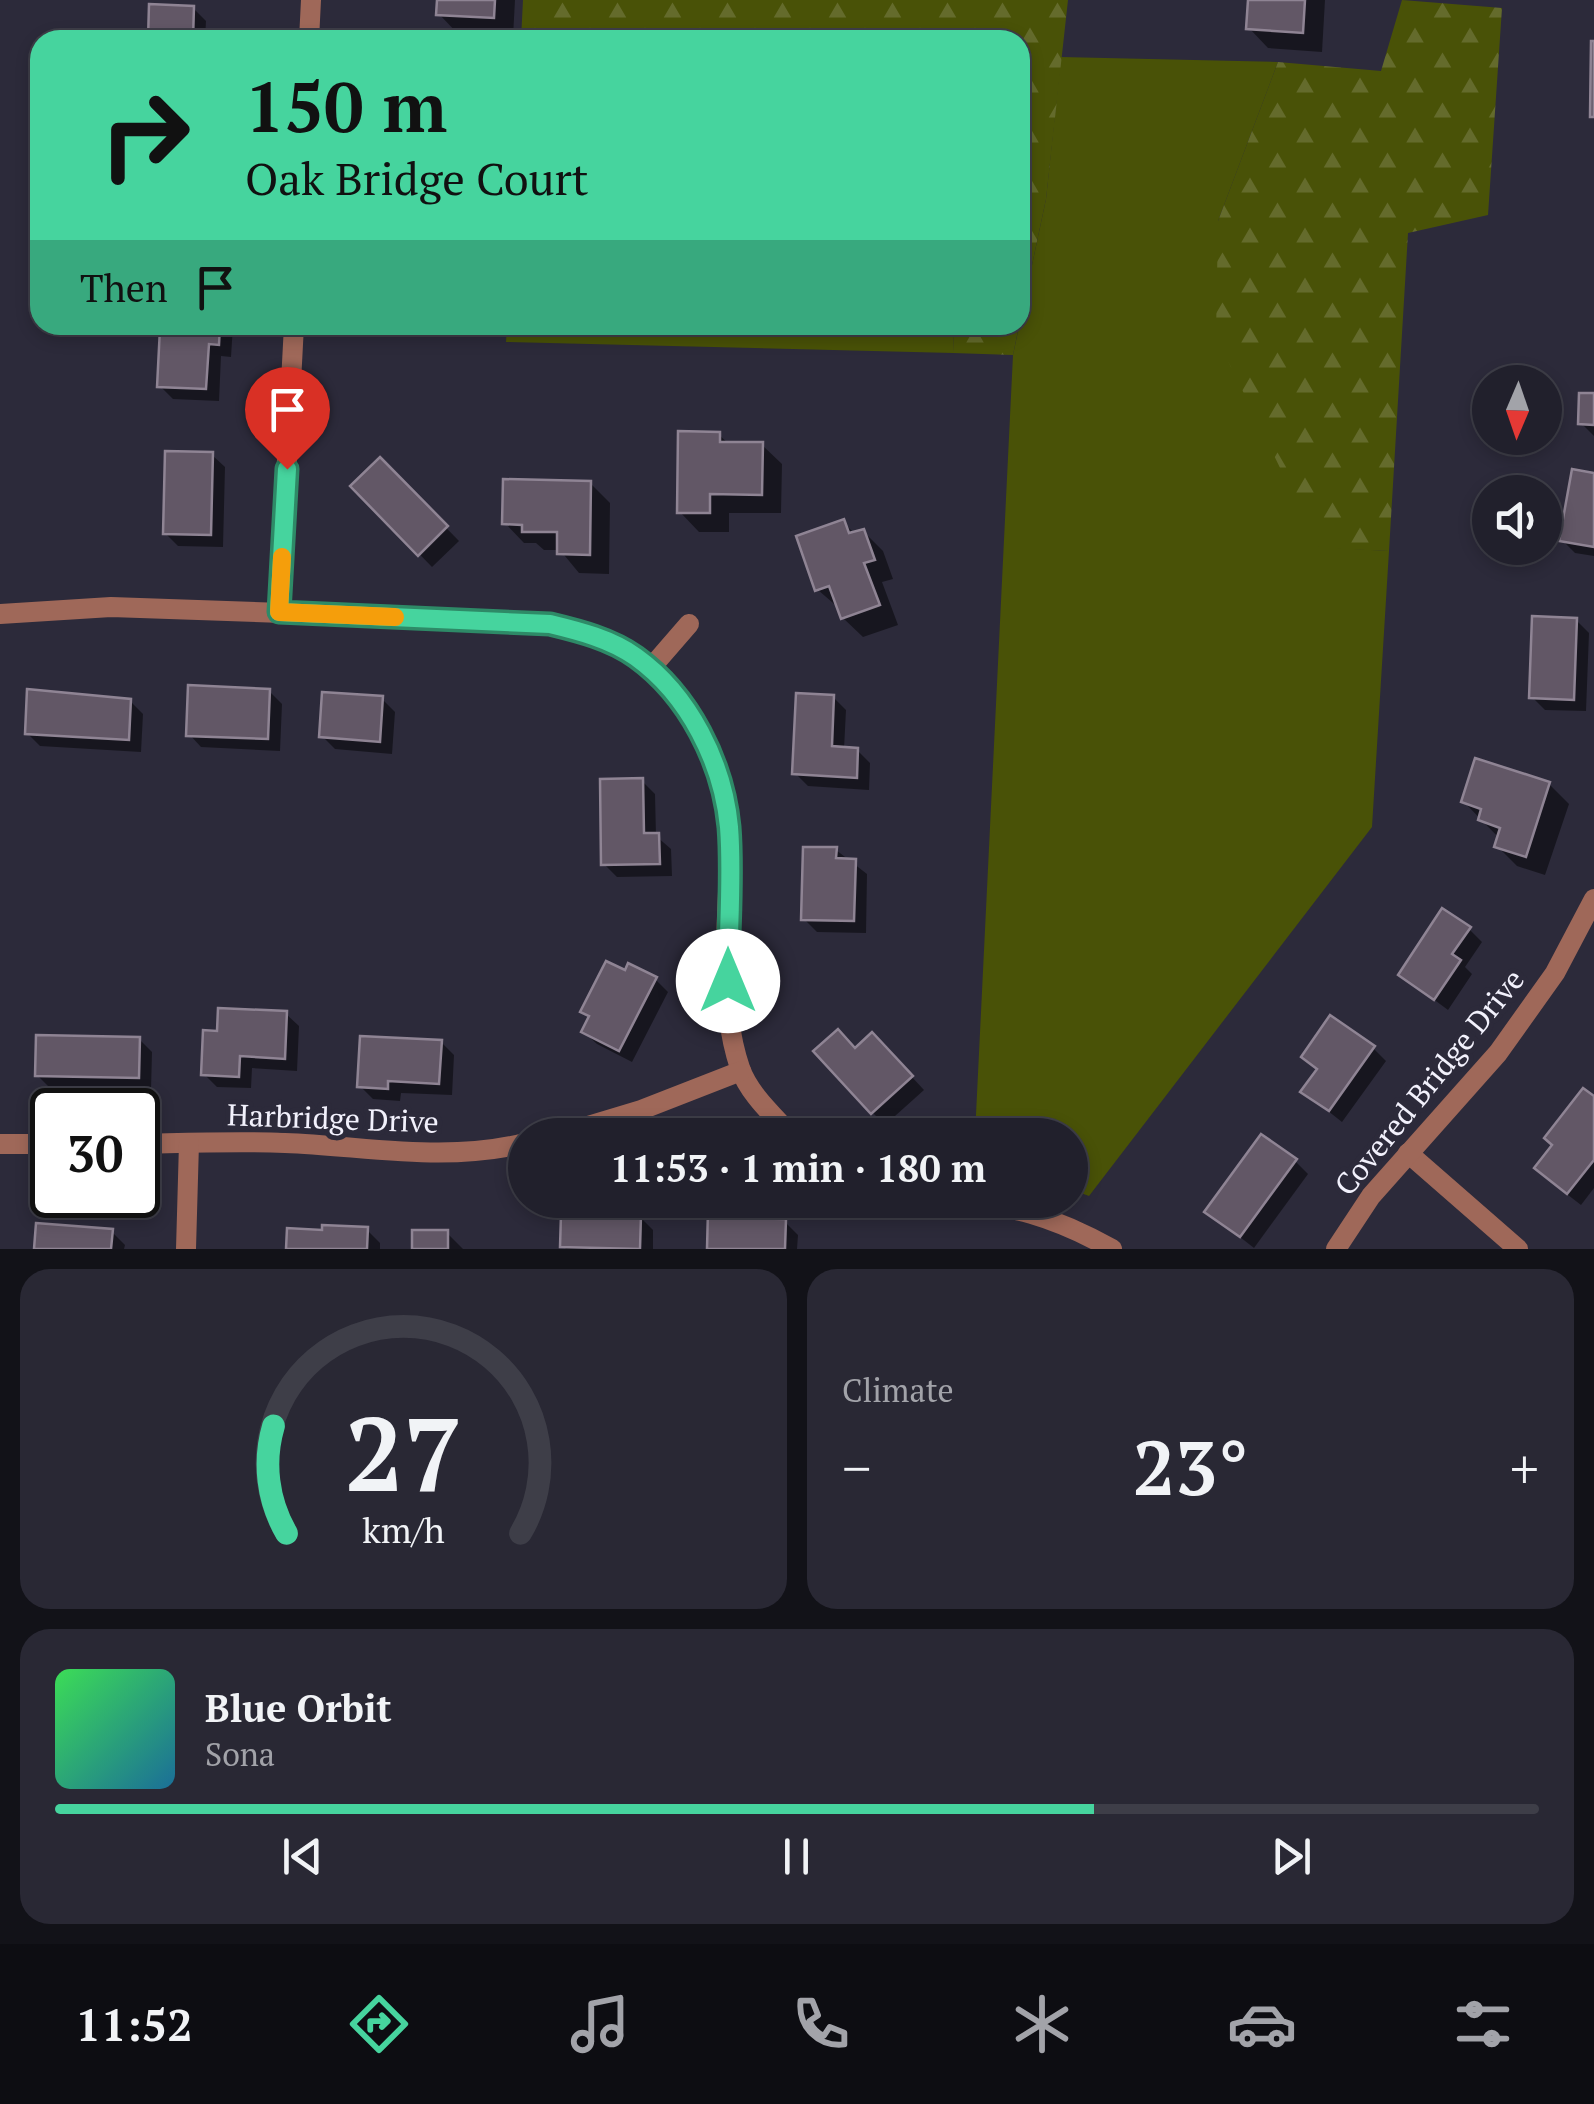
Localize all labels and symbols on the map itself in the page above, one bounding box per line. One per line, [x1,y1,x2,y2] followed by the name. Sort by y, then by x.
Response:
[1472,365,1562,455] north arrow
[245,367,330,470] pin
[676,929,780,1033] position arrow
[1325,960,1533,1204] street label: Covered Bridge Drive
[30,1088,160,1218] speed limit sign: 30
[226,1094,440,1142] street label: Harbridge Drive

